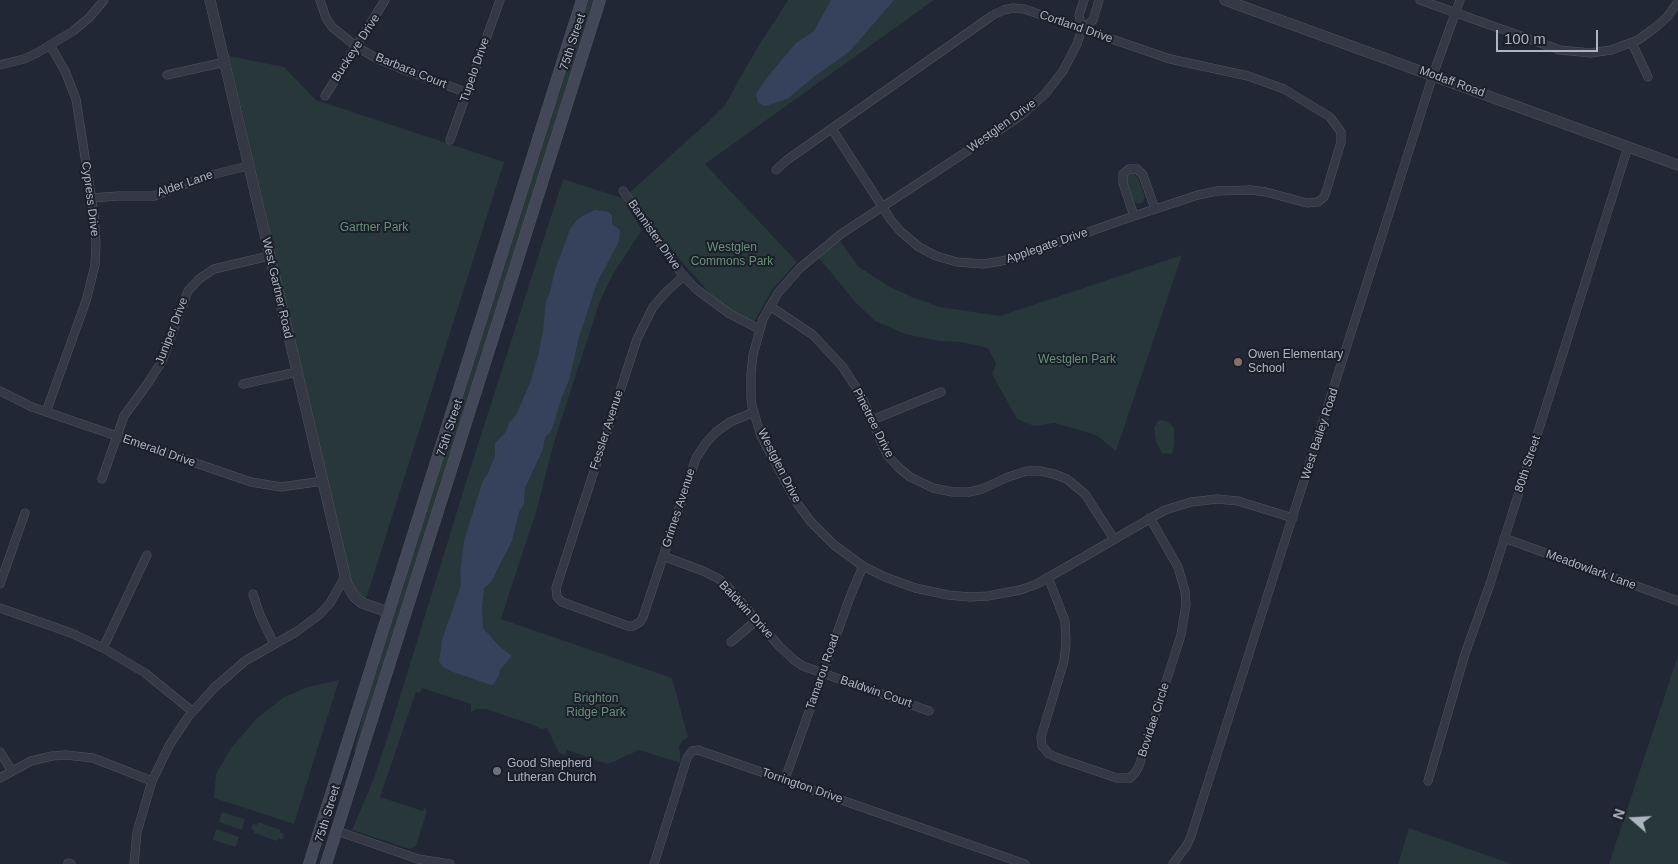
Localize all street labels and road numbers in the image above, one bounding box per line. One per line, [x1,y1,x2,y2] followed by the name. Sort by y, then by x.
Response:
[1037,8,1115,46] street label: Cortland Drive
[329,12,383,84] street label: Buckeye Drive
[557,12,589,72] street label: 75th Street
[457,36,493,104] street label: Tupelo Drive
[373,50,449,92] street label: Barbara Court
[1417,64,1487,100] street label: Modaff Road
[965,96,1039,156] street label: Westglen Drive
[78,161,102,237] street label: Cypress Drive
[155,168,215,200] street label: Alder Lane
[625,197,683,273] street label: Bannister Drive
[1004,225,1090,267] street label: Applegate Drive
[258,236,296,340] street label: West Gartner Road
[153,295,191,367] street label: Juniper Drive
[849,386,897,460] street label: Pinetree Drive
[1298,387,1342,481] street label: West Bailey Road
[587,388,627,472] street label: Fessler Avenue
[434,398,466,458] street label: 75th Street
[754,427,804,505] street label: Westglen Drive
[121,432,197,470] street label: Emerald Drive
[1512,434,1544,494] street label: 80th Street
[659,467,699,549] street label: Grimes Avenue
[1544,547,1638,593] street label: Meadowlark Lane
[716,578,776,642] street label: Baldwin Drive
[803,632,843,712] street label: Tamarou Road
[838,673,914,711] street label: Baldwin Court
[1135,681,1173,759] street label: Bovidae Circle
[760,765,844,807] street label: Torrington Drive
[313,784,343,844] street label: 75th Street

